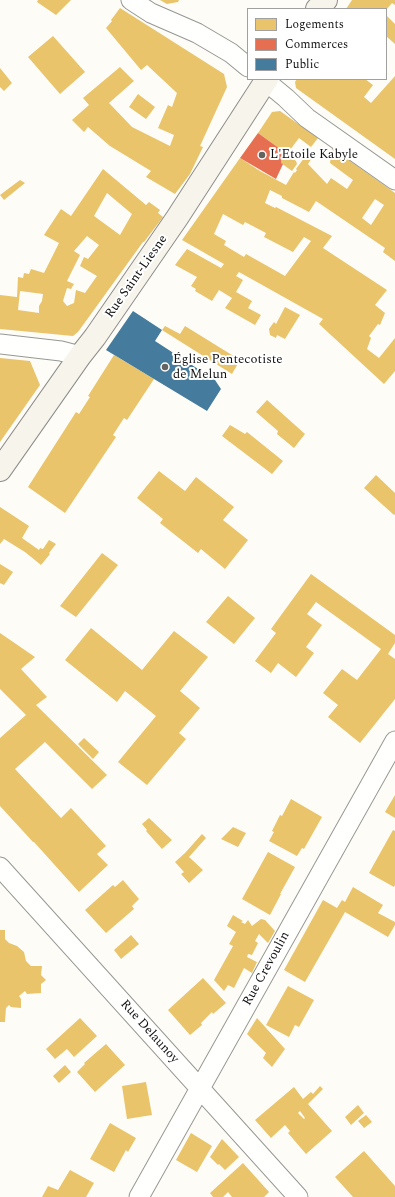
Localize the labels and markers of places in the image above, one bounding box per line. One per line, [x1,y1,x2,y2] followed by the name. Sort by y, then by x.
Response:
[270,147,358,163] place label: L'Etoile Kabyle
[257,150,267,160] marker: L'Etoile Kabyle
[173,352,283,383] place label: Église Pentecotiste de Melun
[160,362,170,372] marker: Église Pentecotiste de Melun

